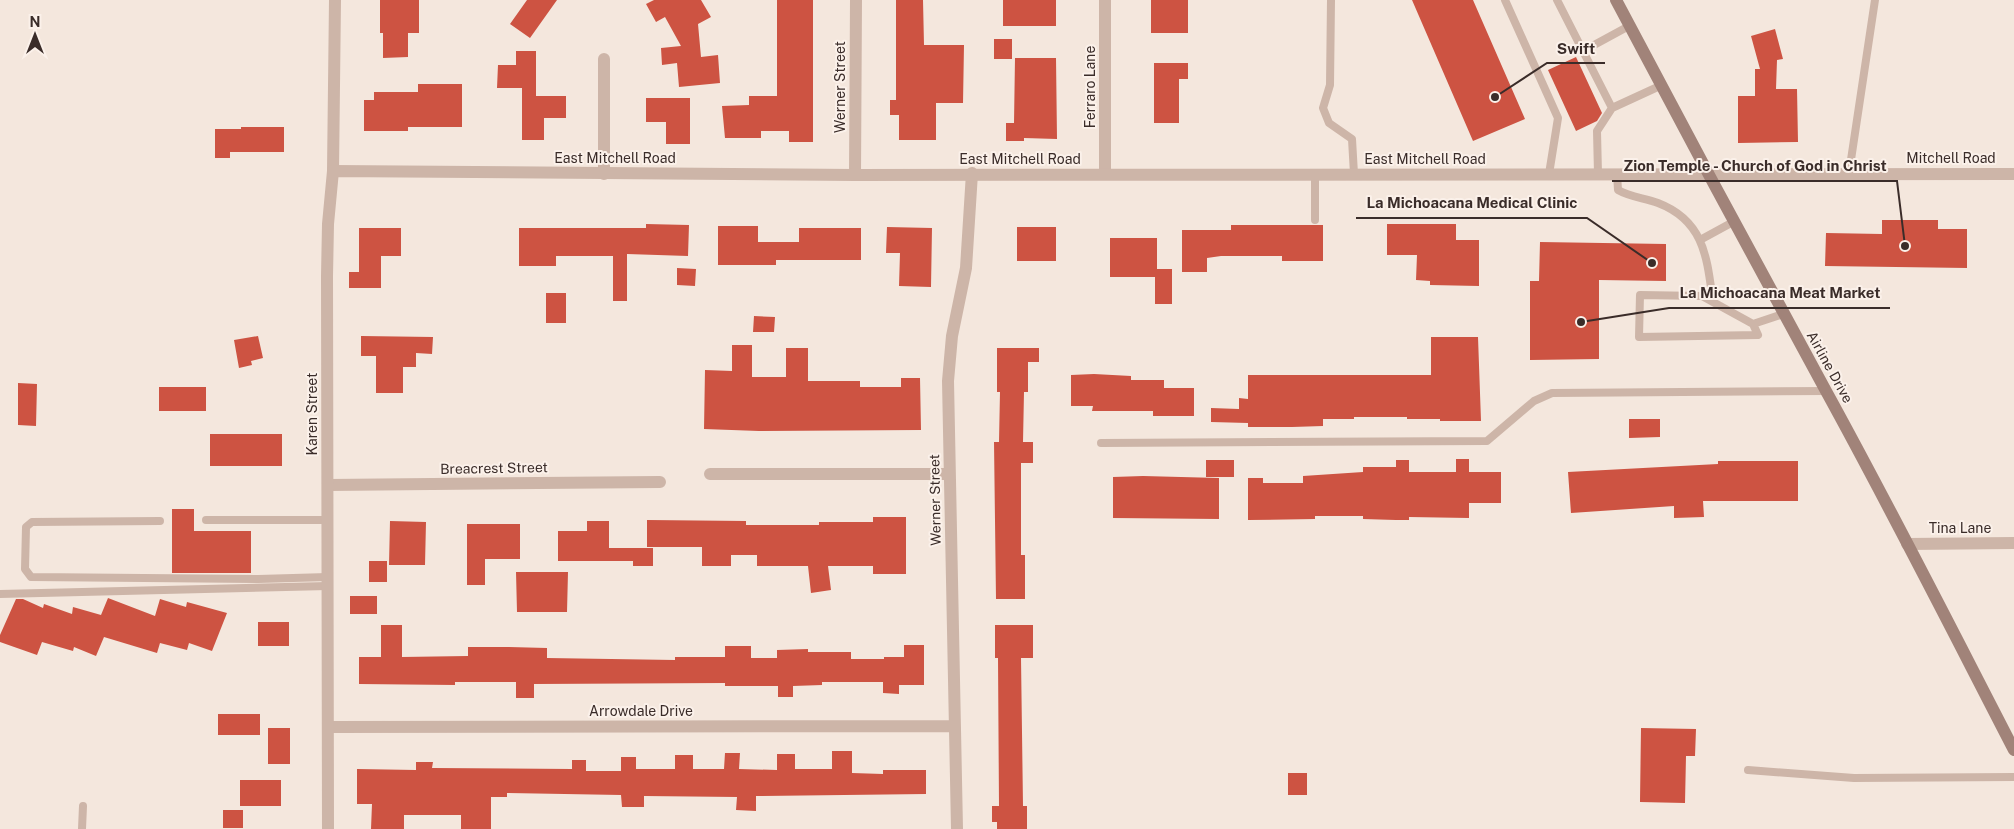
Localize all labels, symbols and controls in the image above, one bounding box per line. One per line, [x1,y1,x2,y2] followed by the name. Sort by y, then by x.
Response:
[10,10,60,60] north arrow
[30,14,40,30] text: N
[1547,33,1605,63] callout: Swift
[1557,40,1595,57] text: Swift
[832,41,848,133] street label: Werner Street
[1082,46,1098,128] street label: Ferraro Lane
[554,150,676,166] street label: East Mitchell Road
[1906,150,1996,166] street label: Mitchell Road
[959,151,1081,167] street label: East Mitchell Road
[1364,151,1486,167] street label: East Mitchell Road
[1612,151,1897,181] callout: Zion Temple - Church of God in Christ
[1623,157,1887,174] text: Zion Temple - Church of God in Christ
[1356,188,1587,218] callout: La Michoacana Medical Clinic
[1367,194,1577,211] text: La Michoacana Medical Clinic
[1669,278,1890,308] callout: La Michoacana Meat Market
[1679,284,1881,301] text: La Michoacana Meat Market
[1804,328,1856,406] street label: Airline Drive
[304,373,320,455] street label: Karen Street
[926,454,944,546] street label: Werner Street
[440,459,548,477] street label: Breacrest Street
[1929,520,1991,536] street label: Tina Lane
[589,703,693,719] street label: Arrowdale Drive

